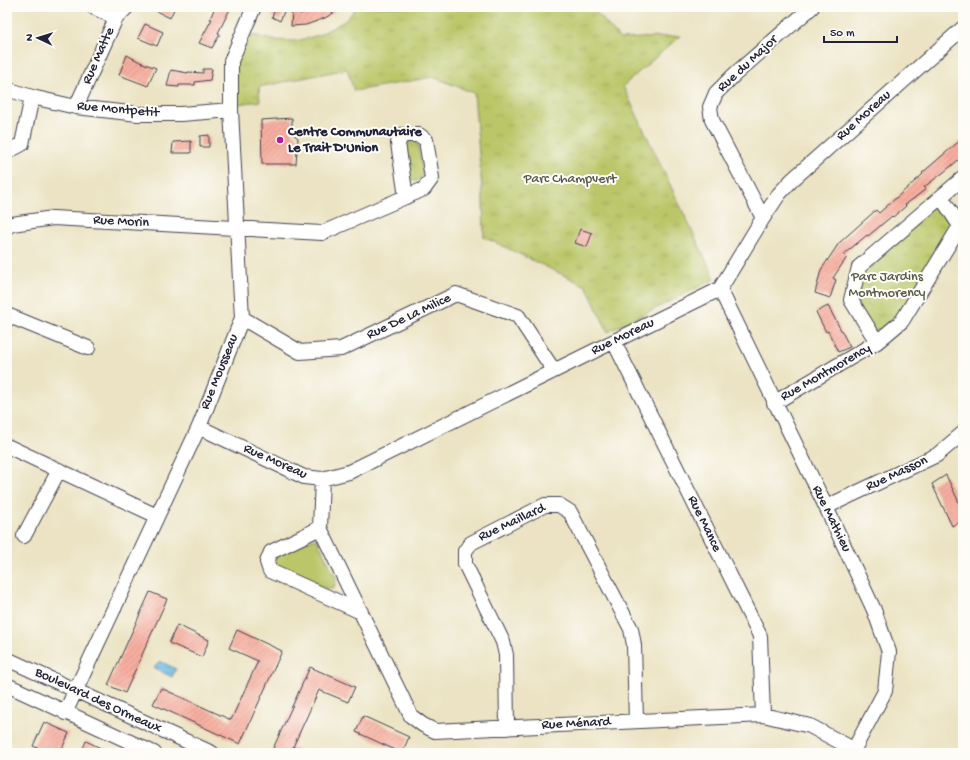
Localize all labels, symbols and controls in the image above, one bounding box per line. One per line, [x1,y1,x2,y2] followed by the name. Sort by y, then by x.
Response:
[18,18,58,58] north arrow
[824,18,897,44] scale bar
[79,24,119,87] street label: Rue Matte
[830,27,855,41] text: 50 m
[714,31,782,96] street label: Rue du Major
[24,33,36,41] text: N
[833,87,895,145] street label: Rue Moreau
[76,98,161,122] street label: Rue Montpetit
[287,124,422,157] place label: Centre Communautaire Le Trait D'Union
[275,135,285,145] marker: Centre Communautaire Le Trait D'Union
[523,171,617,188] park label: Parc Champvert
[93,212,150,232] street label: Rue Morin
[848,269,926,302] park label: Parc Jardins Montmorency
[364,290,455,344] street label: Rue De La Milice
[589,314,658,360] street label: Rue Moreau
[197,331,243,412] street label: Rue Mousseau
[778,340,874,406] street label: Rue Montmorency
[241,440,310,484] street label: Rue Moreau
[863,452,931,496] street label: Rue Masson
[808,483,855,555] street label: Rue Mathieu
[683,493,725,556] street label: Rue Mance
[476,499,550,546] street label: Rue Maillard
[31,664,165,738] street label: Boulevard des Ormeaux
[541,714,613,734] street label: Rue Ménard

